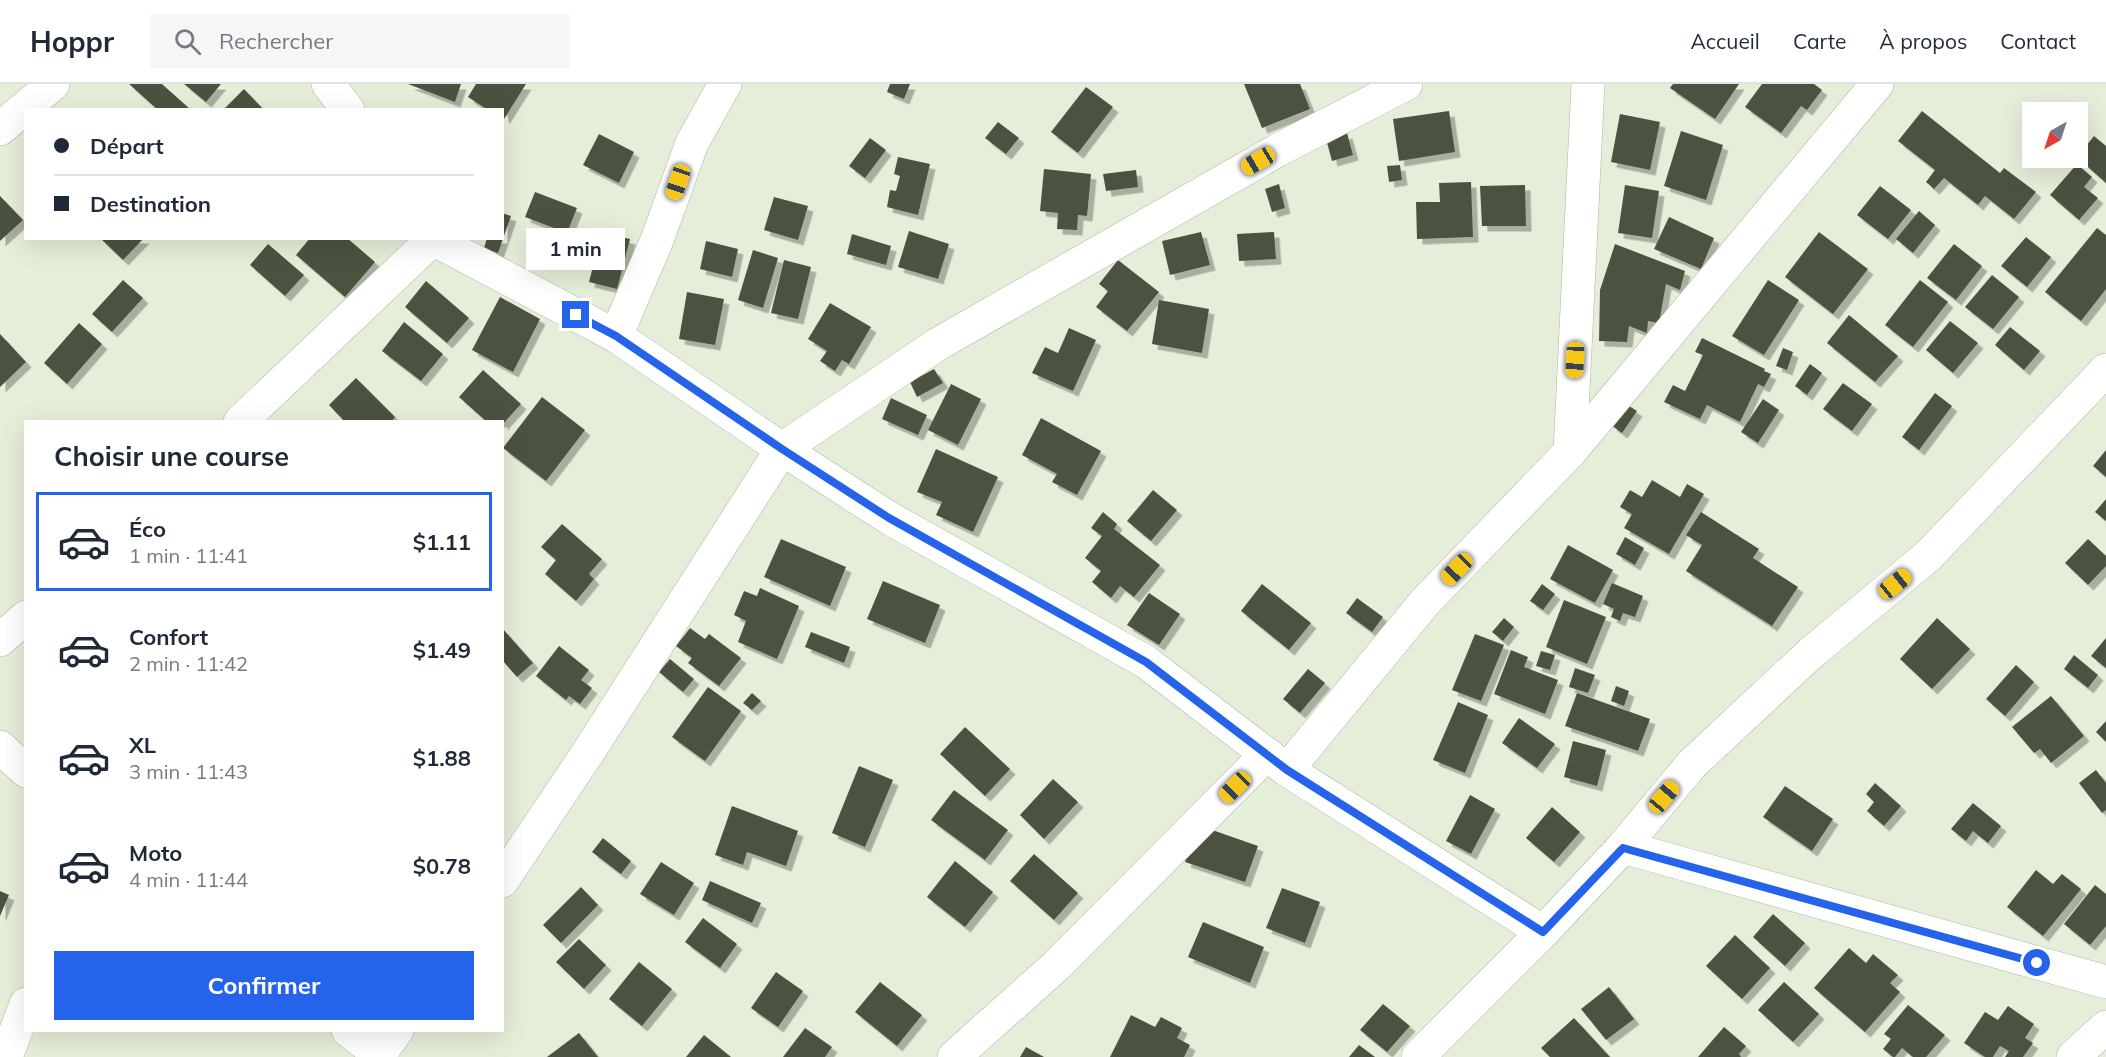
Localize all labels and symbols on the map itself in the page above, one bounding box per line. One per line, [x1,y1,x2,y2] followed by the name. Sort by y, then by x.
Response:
[2022,102,2088,168] north arrow
[1238,144,1278,178] car
[664,162,692,202] car
[526,228,626,270] callout: 1 min
[562,301,589,328] route end
[1565,342,1585,378] car
[1438,550,1476,588] car
[1875,566,1915,602] car
[1216,768,1254,806] car
[1646,777,1682,817] car
[2023,949,2050,976] route start

